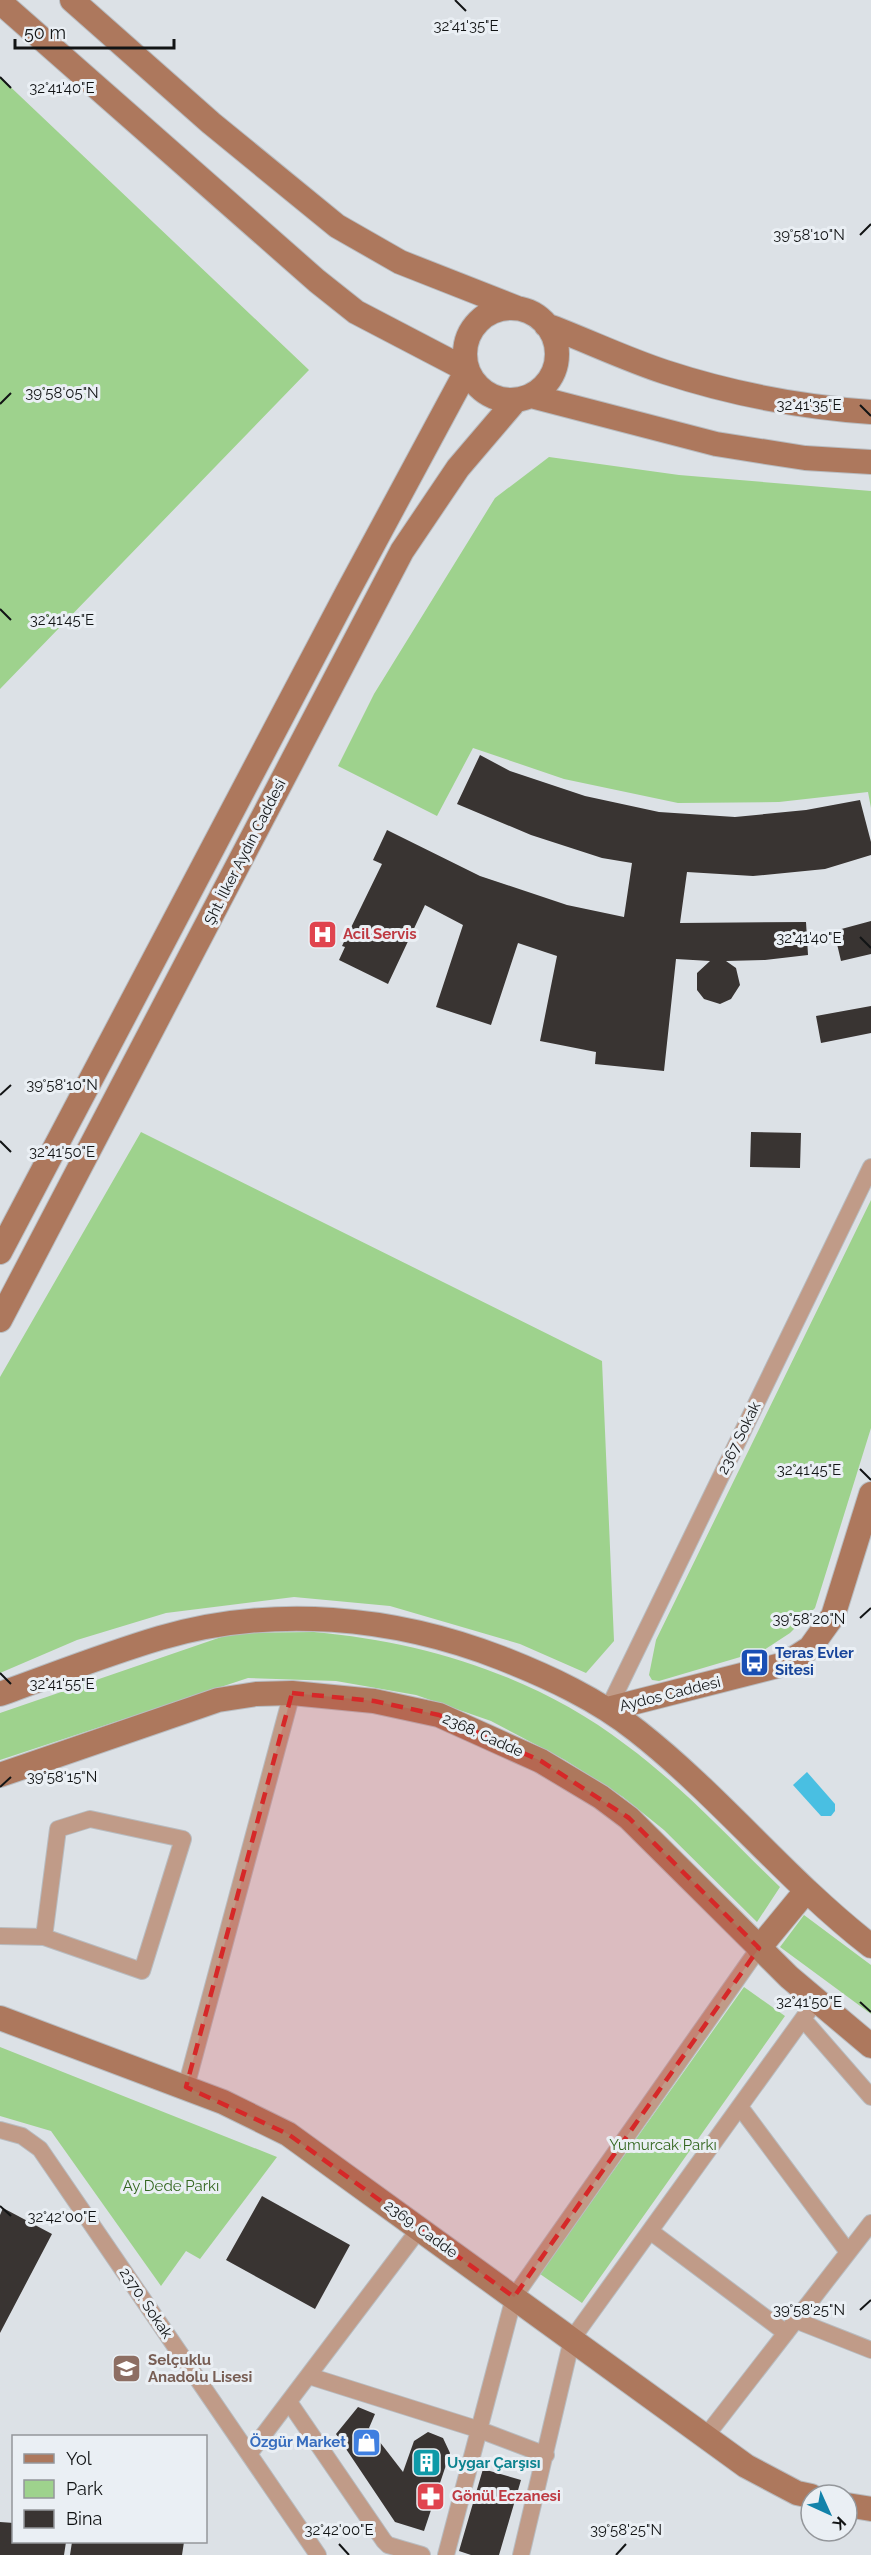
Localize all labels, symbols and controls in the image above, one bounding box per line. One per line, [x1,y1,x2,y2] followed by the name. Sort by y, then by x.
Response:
[15,12,174,50] scale bar
[433,17,499,35] text: 32°41'35"E
[24,22,66,43] text: 50 m
[29,79,95,97] text: 32°41'40"E
[773,226,845,244] text: 39°58'10"N
[25,384,99,402] text: 39°58'05"N
[776,396,842,414] text: 32°41'35"E
[30,611,94,629] text: 32°41'45"E
[200,776,290,928] street label: Şht. İlker Aydın Caddesi
[306,918,338,950] hospital icon: Acil Servis
[343,925,417,943] place label: Acil Servis
[776,929,842,947] text: 32°41'40"E
[26,1076,98,1094] text: 39°58'10"N
[29,1143,95,1161] text: 32°41'50"E
[714,1399,764,1477] street label: 2367 Sokak
[777,1461,841,1479] text: 32°41'45"E
[773,1610,845,1628] text: 39°58'20"N
[775,1644,854,1679] place label: Teras Evler Sitesi
[738,1646,770,1678] bus stop icon: Teras Evler Sitesi
[618,1673,722,1715] street label: Aydos Caddesi
[29,1675,95,1693] text: 32°41'55"E
[440,1709,526,1761] street label: 2368. Cadde
[27,1768,97,1786] text: 39°58'15"N
[776,1993,842,2011] text: 32°41'50"E
[609,2136,717,2154] park label: Yumurcak Parkı
[123,2177,219,2195] park label: Ay Dede Parkı
[381,2196,461,2262] street label: 2369. Cadde
[27,2208,97,2226] text: 32°42'00"E
[116,2264,176,2342] street label: 2370. Sokak
[773,2301,845,2319] text: 39°58'25"N
[148,2351,252,2386] place label: Selçuklu Anadolu Lisesi
[111,2353,143,2385] school or university icon: Selçuklu Anadolu Lisesi
[351,2426,383,2458] shop icon: Özgür Market
[250,2433,346,2451] place label: Özgür Market
[12,2435,207,2543] legend
[410,2447,442,2479] building icon: Uygar Çarşısı
[66,2448,92,2469] text: Yol
[447,2454,541,2472] place label: Uygar Çarşısı
[66,2478,103,2499] text: Park
[415,2480,447,2512] pharmacy icon: Gönül Eczanesi
[799,2483,859,2543] north arrow
[452,2487,561,2505] place label: Gönül Eczanesi
[66,2508,102,2529] text: Bina
[829,2513,850,2534] text: K
[304,2521,374,2539] text: 32°42'00"E
[590,2521,662,2539] text: 39°58'25"N

